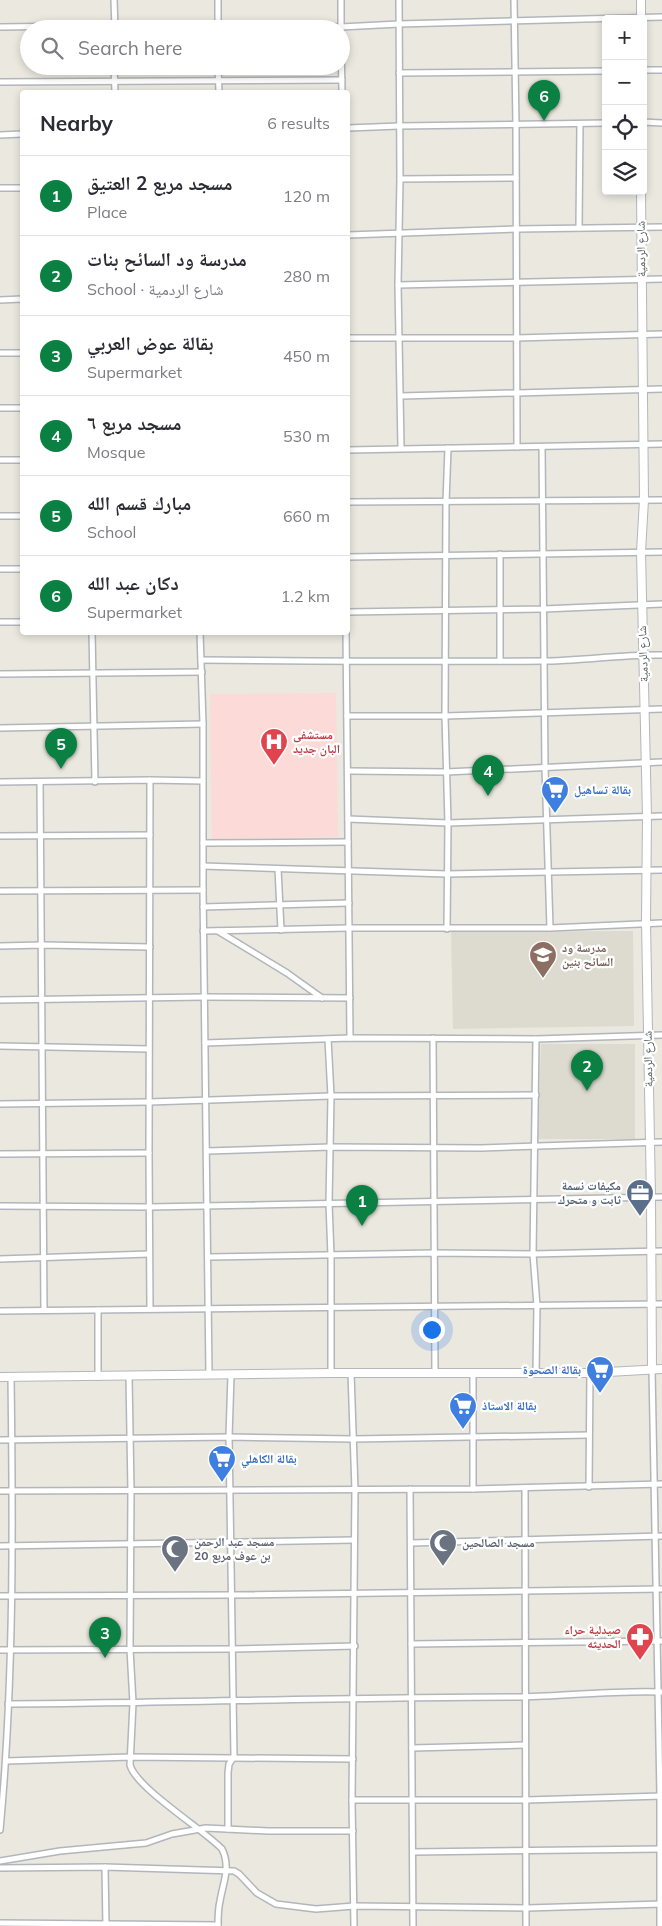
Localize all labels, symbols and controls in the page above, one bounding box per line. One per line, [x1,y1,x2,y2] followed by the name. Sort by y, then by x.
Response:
[602,15,647,195] map controls
[602,15,647,60] button: +
[20,20,350,75] search box
[38,34,66,62] icon: search
[78,36,182,60] text: Search here
[602,60,647,105] button: −
[528,80,560,121] pin: 6
[602,105,647,150] button: locate
[40,110,113,136] text: Nearby
[267,113,330,133] text: 6 results
[602,150,647,195] button: layers
[87,171,232,195] text: مسجد مربع 2 العتيق
[51,186,61,206] text: 1
[283,186,330,206] text: 120 m
[87,202,127,222] text: Place
[633,221,649,277] street label: شارع الردمية
[87,247,247,271] text: مدرسة ود السائح بنات
[51,266,61,286] text: 2
[283,266,330,286] text: 280 m
[87,279,224,299] text: School · شارع الردمية
[87,331,213,355] text: بقالة عوض العربي
[51,346,61,366] text: 3
[283,346,330,366] text: 450 m
[87,362,182,382] text: Supermarket
[87,411,181,435] text: مسجد مربع ٦
[51,426,61,446] text: 4
[283,426,330,446] text: 530 m
[87,442,145,462] text: Mosque
[87,491,191,515] text: مبارك قسم الله
[51,506,61,526] text: 5
[283,506,330,526] text: 660 m
[87,522,136,542] text: School
[87,571,179,595] text: دكان عبد الله
[51,586,61,606] text: 6
[281,586,330,606] text: 1.2 km
[87,602,182,622] text: Supermarket
[634,625,652,682] street label: شارع الردمية
[259,727,289,766] hospital icon: مستشفى البان جديد
[293,727,340,757] place label: مستشفى البان جديد
[45,728,77,769] pin: 5
[472,755,504,796] pin: 4
[540,775,570,814] supermarket icon: بقالة تساهيل
[574,782,631,798] place label: بقالة تساهيل
[528,940,558,979] school or university icon: مدرسة ود السائح بنين
[562,940,613,970] place label: مدرسة ود السائح بنين
[640,1031,656,1087] street label: شارع الردمية
[571,1050,603,1091] pin: 2
[558,1178,622,1207] place label: مكيفات نسمة ثابت و متحرك
[625,1178,655,1217] office icon: مكيفات نسمة ثابت و متحرك
[346,1185,378,1226] pin: 1
[419,1317,445,1343] your location
[585,1355,615,1394] supermarket icon: بقالة الصحوة
[523,1362,581,1377] place label: بقالة الصحوة
[448,1391,478,1430] supermarket icon: بقالة الاستاذ
[482,1398,537,1413] place label: بقالة الاستاذ
[207,1444,237,1483] supermarket icon: بقالة الكاهلي
[241,1451,297,1469] place label: بقالة الكاهلي
[428,1528,458,1567] mosque icon: مسجد الصالحين
[160,1534,190,1573] mosque icon: مسجد عبد الرحمن بن عوف مربع 20
[194,1534,275,1564] place label: مسجد عبد الرحمن بن عوف مربع 20
[462,1535,535,1551] place label: مسجد الصالحين
[89,1617,121,1658] pin: 3
[564,1622,621,1651] place label: صيدلية حراء الحديثه
[625,1622,655,1661] pharmacy icon: صيدلية حراء الحديثه

